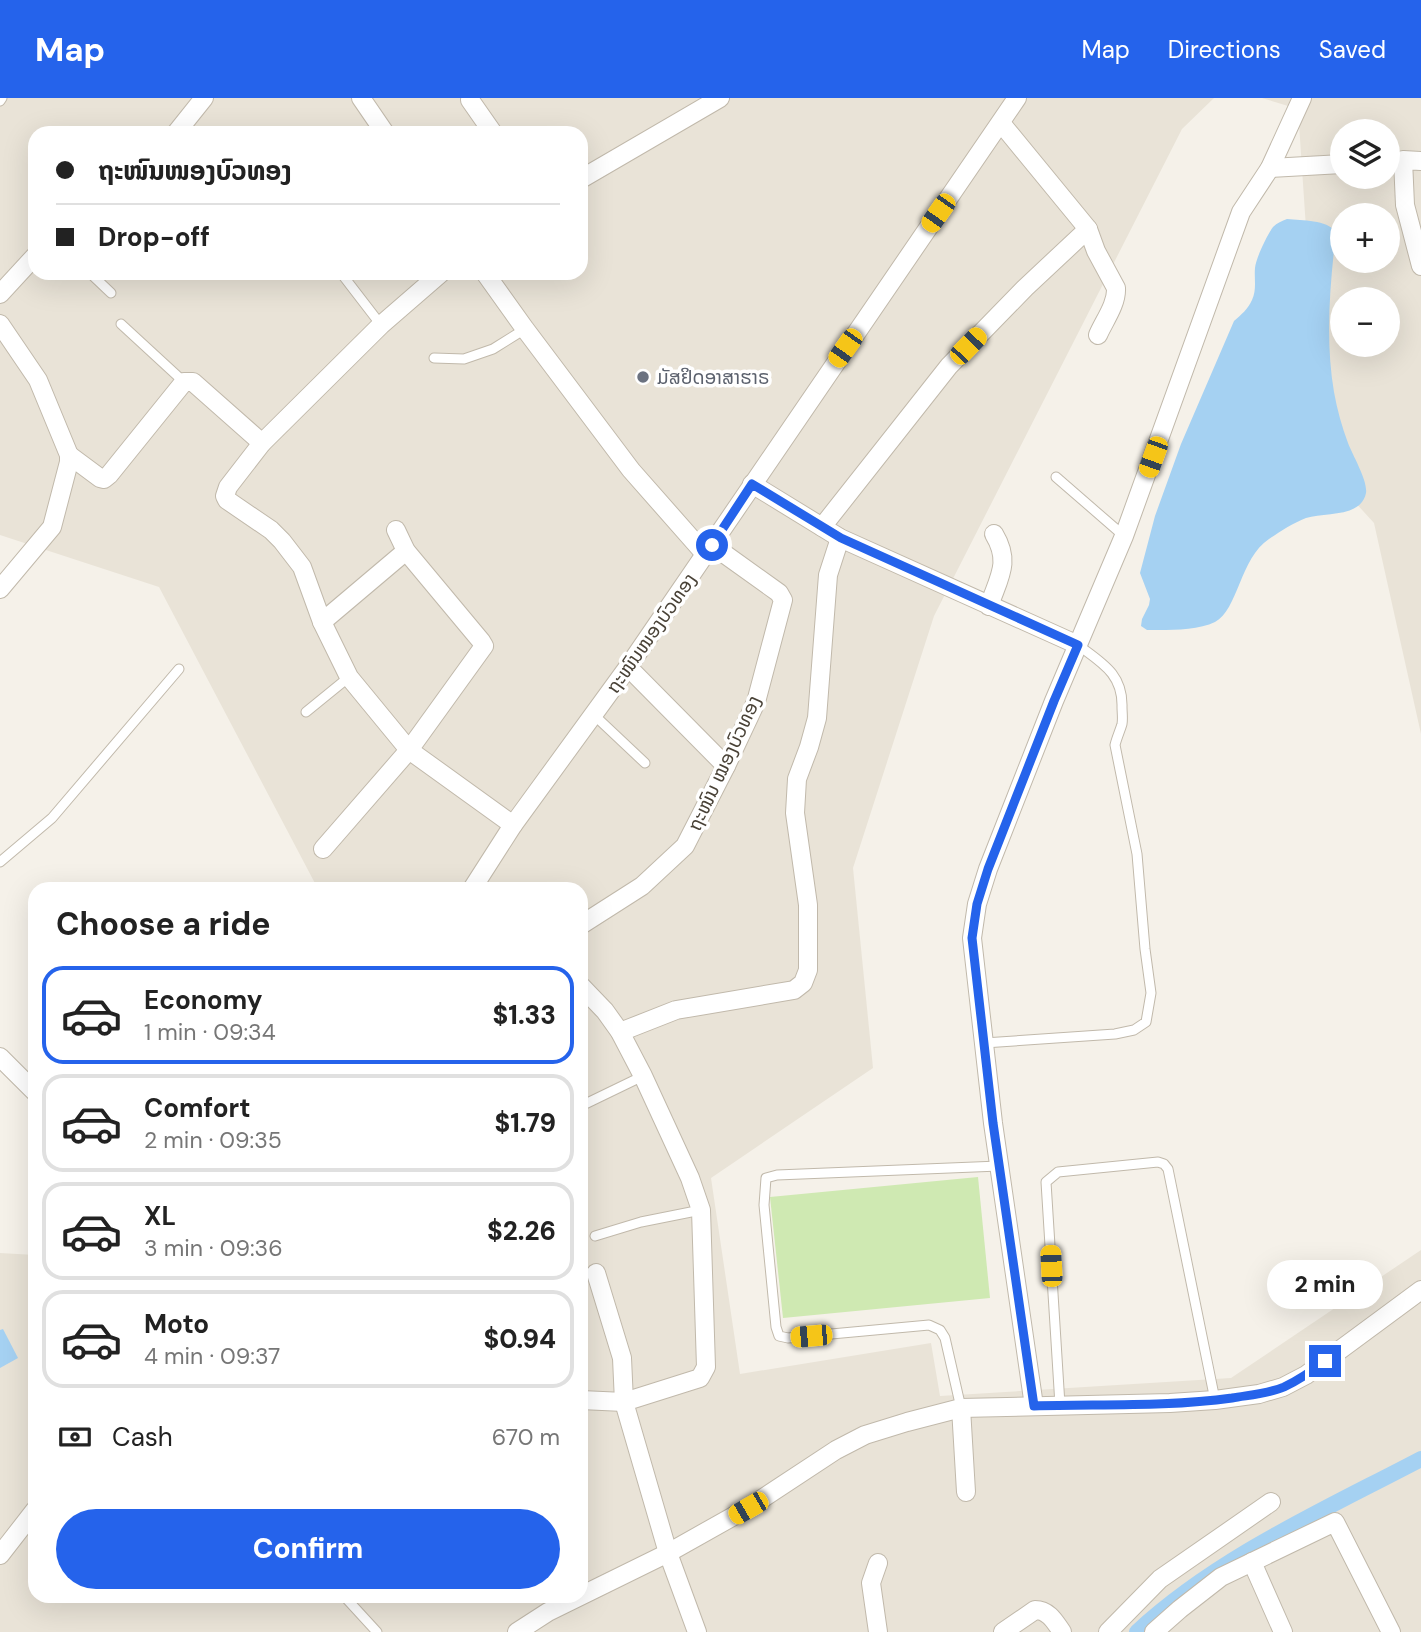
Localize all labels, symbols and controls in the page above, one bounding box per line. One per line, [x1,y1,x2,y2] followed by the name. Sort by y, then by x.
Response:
[35,28,105,71] text: Map
[1082,34,1130,65] text: Map
[1168,34,1281,65] text: Directions
[1319,34,1386,65] text: Saved
[1330,119,1400,357] map controls
[1330,119,1400,189] button: layers
[98,154,292,188] text: ຖະໜົນໜອງບົວທອງ
[918,190,959,236] car
[1330,203,1400,273] button: +
[98,220,210,254] text: Drop-off
[1330,287,1400,357] button: −
[946,324,991,368] car
[825,325,866,371] car
[657,365,770,390] place label: ມັສຢິດອາສາຮາຣ
[635,369,651,385] marker: ມັສຢິດອາສາຮາຣ
[1136,434,1171,480] car
[696,529,728,561] route start
[601,568,702,698] street label: ຖະໜົນໜອງບົວທອງ
[682,691,767,835] street label: ຖະໜົນ ໝອງບົວທອງ
[56,903,271,945] text: Choose a ride
[144,983,262,1017] text: Economy
[60,984,123,1047] icon: car
[493,998,556,1032] text: $1.33
[144,1017,276,1047] text: 1 min · 09:34
[144,1091,250,1125] text: Comfort
[60,1092,123,1155] icon: car
[494,1106,556,1140] text: $1.79
[144,1125,282,1155] text: 2 min · 09:35
[144,1199,176,1233] text: XL
[60,1200,123,1263] icon: car
[487,1214,556,1248] text: $2.26
[144,1233,283,1263] text: 3 min · 09:36
[1040,1244,1063,1288] car
[1267,1260,1383,1308] callout: 2 min
[1294,1269,1356,1299] text: 2 min
[144,1307,209,1341] text: Moto
[60,1308,123,1371] icon: car
[483,1322,556,1356] text: $0.94
[790,1324,833,1348] car
[144,1341,280,1371] text: 4 min · 09:37
[1309,1345,1341,1377] route end
[56,1418,94,1456] icon: cash
[112,1420,173,1454] text: Cash
[492,1422,560,1452] text: 670 m
[725,1488,772,1528] car
[56,1509,560,1589] button: Confirm

